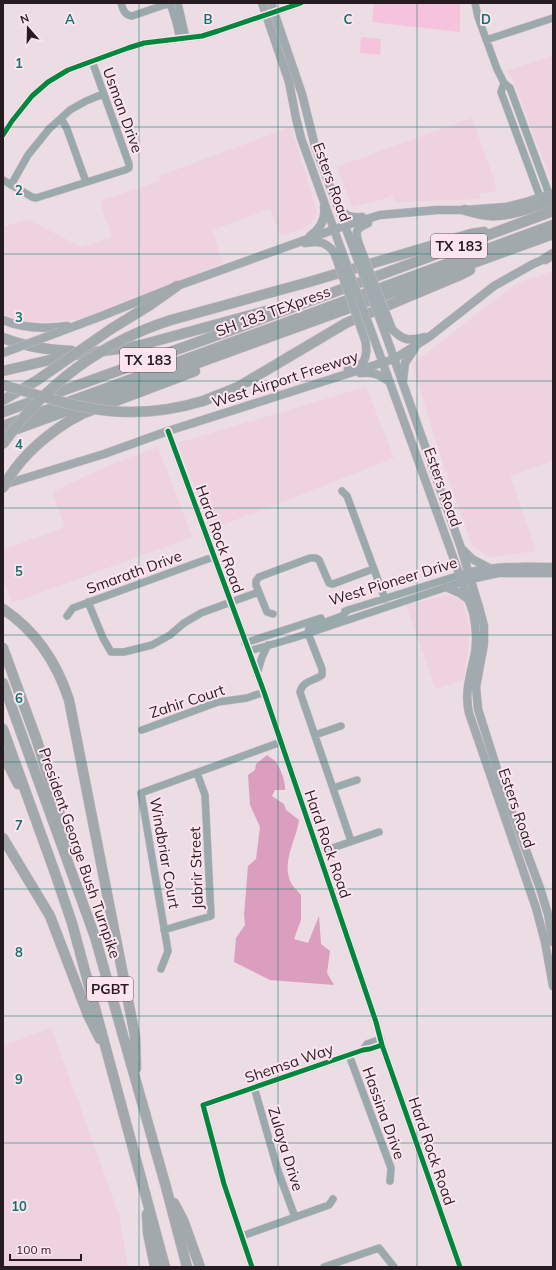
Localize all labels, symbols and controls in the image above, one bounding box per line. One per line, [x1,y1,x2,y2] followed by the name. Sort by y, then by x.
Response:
[8,8,48,48] north arrow
[18,11,31,27] text: N
[65,11,75,27] text: A
[204,11,213,27] text: B
[344,11,353,27] text: C
[481,11,491,27] text: D
[15,55,23,71] text: 1
[99,65,147,155] street label: Usman Drive
[309,140,355,224] street label: Esters Road
[15,182,23,198] text: 2
[431,234,487,258] road number: TX 183
[213,281,333,341] street label: SH 183 TEXpress
[15,309,23,325] text: 3
[209,346,361,412] street label: West Airport Freeway
[120,348,176,372] road number: TX 183
[15,436,23,452] text: 4
[420,445,466,529] street label: Esters Road
[192,482,248,596] street label: Hard Rock Road
[84,546,184,598] street label: Smarath Drive
[327,552,459,610] street label: West Pioneer Drive
[15,563,23,579] text: 5
[147,680,227,722] street label: Zahir Court
[15,690,23,706] text: 6
[35,745,125,961] street label: President George Bush Turnpike
[495,766,539,850] street label: Esters Road
[301,787,355,901] street label: Hard Rock Road
[146,796,184,910] street label: Windbriar Court
[15,817,23,833] text: 7
[185,826,207,910] street label: Jabrir Street
[15,944,23,960] text: 8
[87,977,133,1001] road number: PGBT
[242,1039,336,1087] street label: Shemsa Way
[359,1064,409,1162] street label: Hassina Drive
[15,1071,23,1087] text: 9
[405,1094,459,1208] street label: Hard Rock Road
[264,1105,308,1193] street label: Zulaya Drive
[11,1198,27,1214] text: 10
[10,1236,81,1262] scale bar
[16,1242,51,1257] text: 100 m

